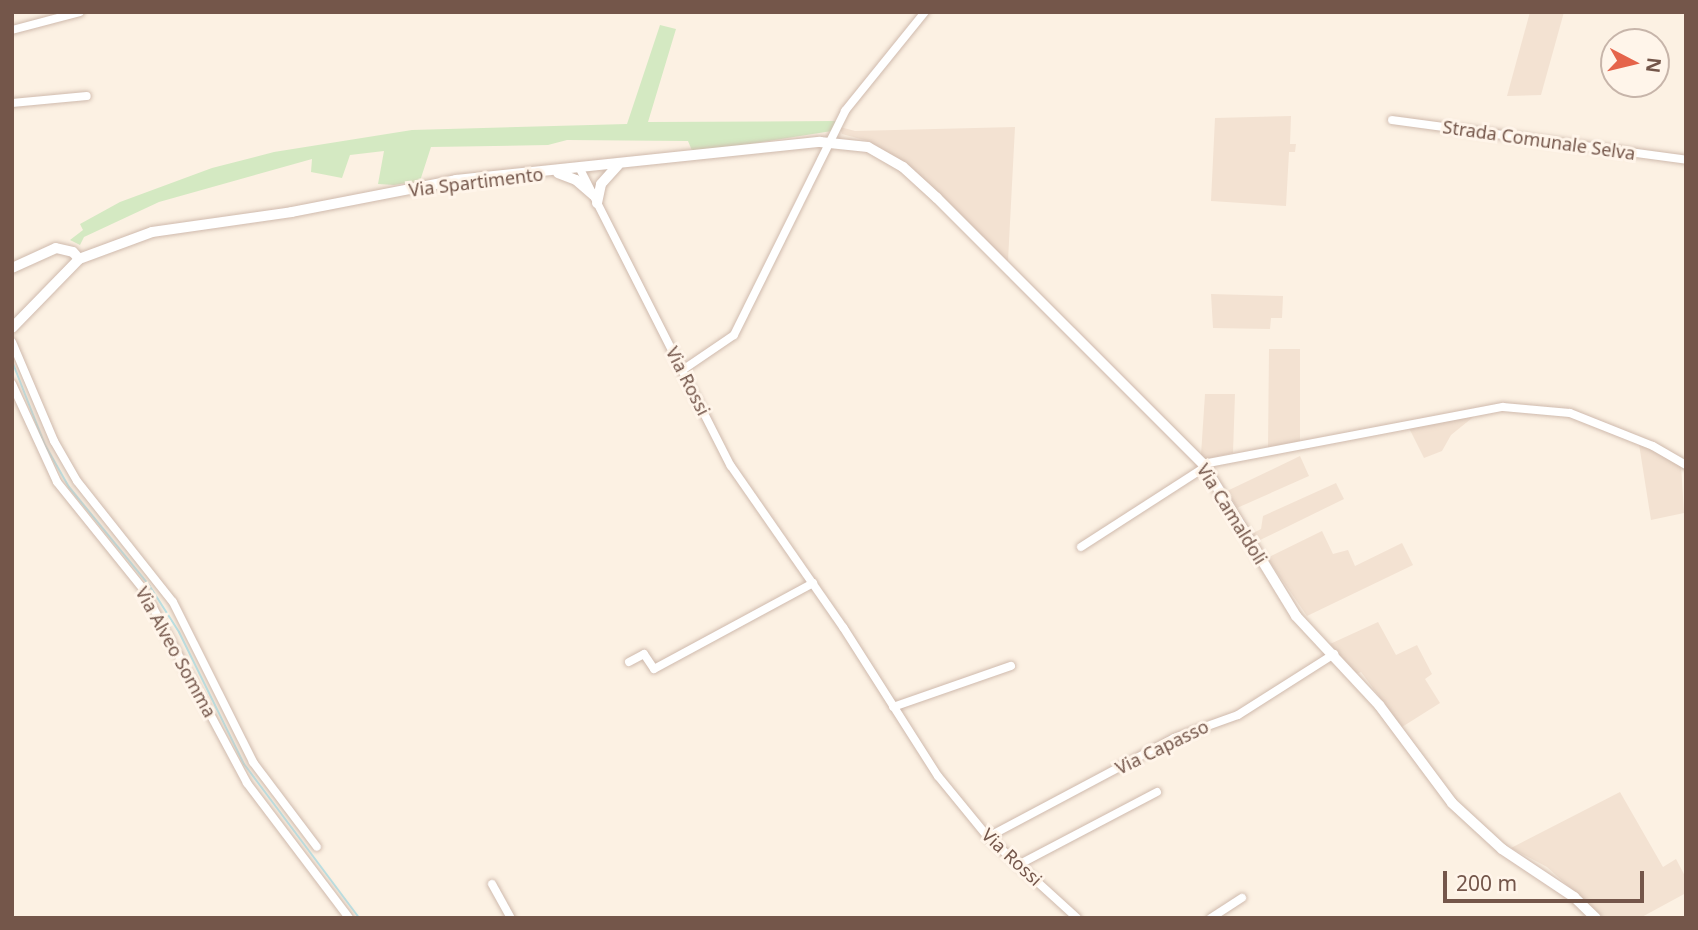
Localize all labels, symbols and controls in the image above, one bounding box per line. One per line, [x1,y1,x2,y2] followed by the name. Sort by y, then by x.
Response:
[1600,28,1670,98] north arrow
[1640,56,1668,75] text: N
[1441,116,1637,164] street label: Strada Comunale Selva
[408,163,544,201] street label: Via Spartimento
[662,343,714,419] street label: Via Rossi
[1192,460,1272,568] street label: Via Camaldoli
[131,583,221,721] street label: Via Alveo Somma
[1112,715,1212,779] street label: Via Capasso
[978,824,1046,890] street label: Via Rossi
[1446,856,1647,900] scale bar
[1456,869,1517,897] text: 200 m

